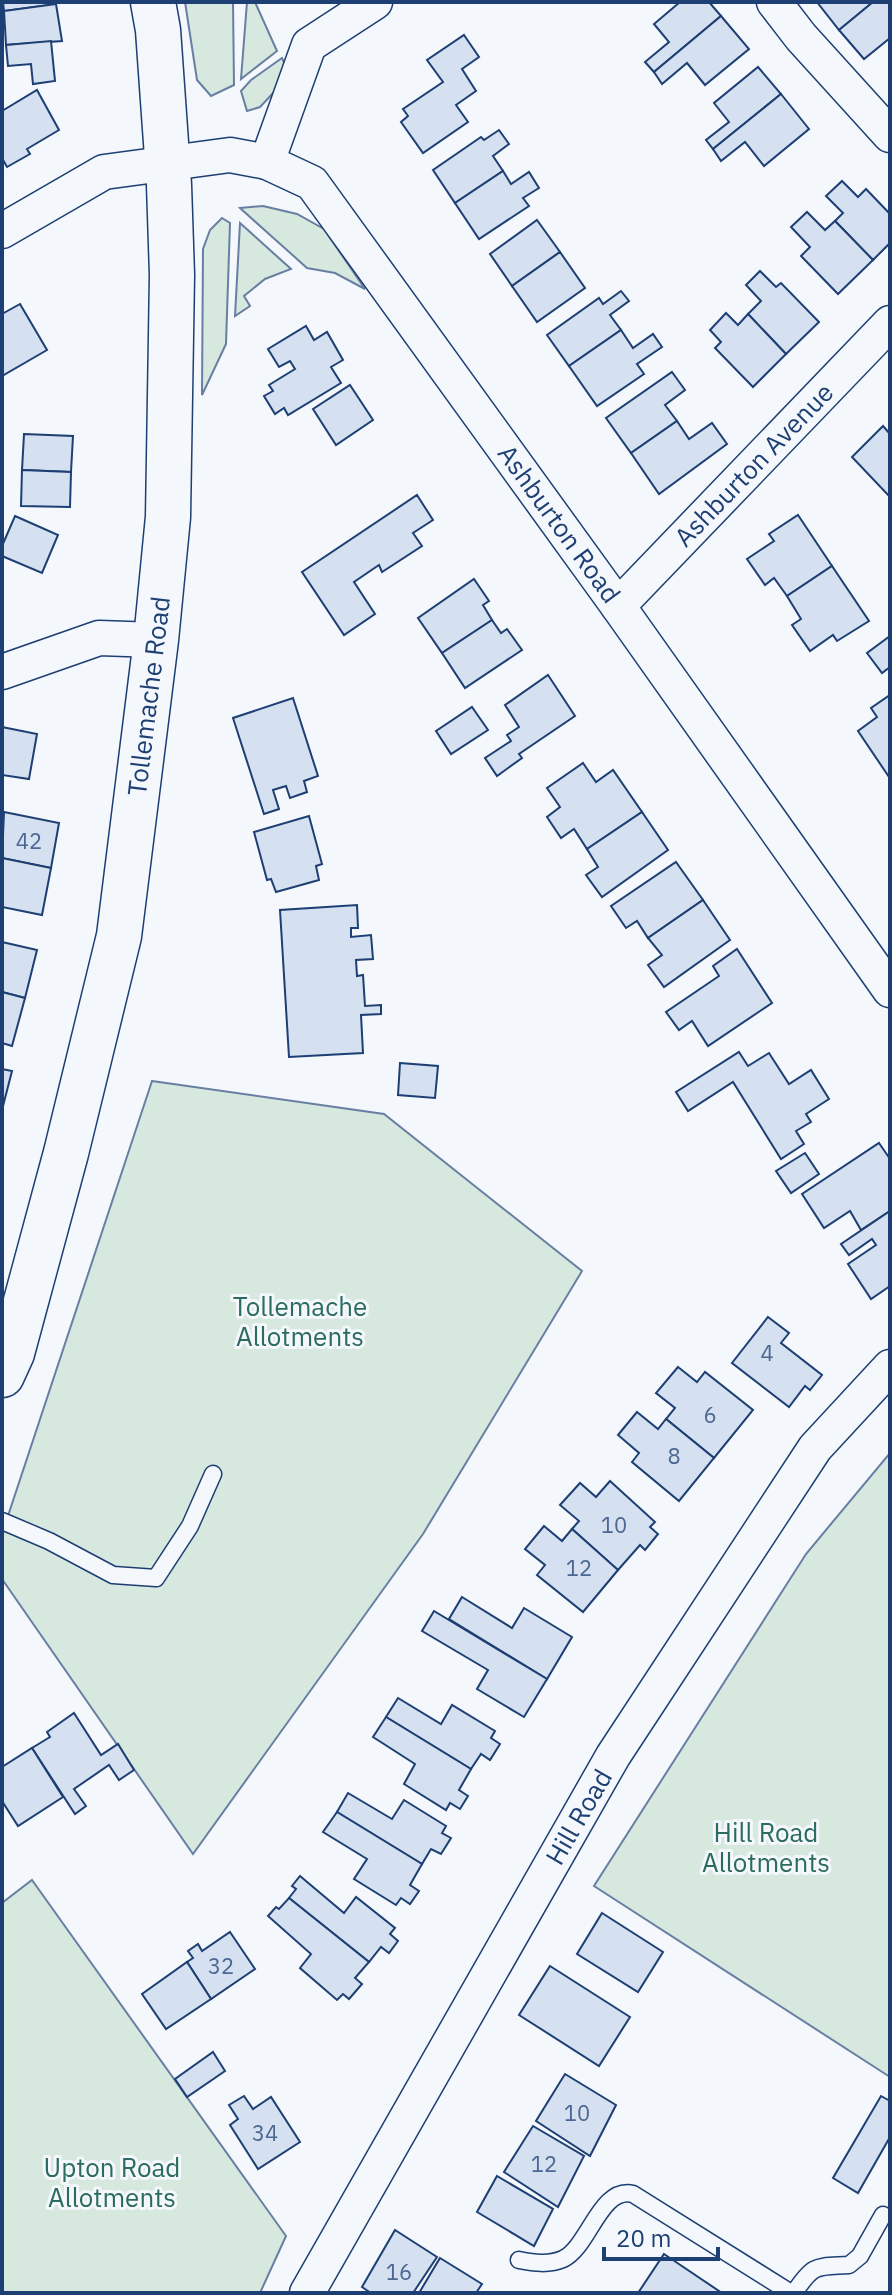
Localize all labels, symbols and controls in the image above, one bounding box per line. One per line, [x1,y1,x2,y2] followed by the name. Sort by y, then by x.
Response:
[666,375,840,553] street label: Ashburton Avenue
[491,437,629,609] street label: Ashburton Road
[119,594,177,798] street label: Tollemache Road
[16,826,42,855] house number: 42
[233,1289,367,1353] park label: Tollemache Allotments
[760,1338,774,1367] house number: 4
[703,1400,717,1429] house number: 6
[667,1441,681,1470] house number: 8
[601,1510,627,1539] house number: 10
[566,1553,592,1582] house number: 12
[537,1763,619,1870] street label: Hill Road
[702,1815,830,1879] park label: Hill Road Allotments
[208,1951,234,1980] house number: 32
[564,2098,590,2127] house number: 10
[252,2118,278,2147] house number: 34
[531,2149,557,2178] house number: 12
[44,2150,180,2214] park label: Upton Road Allotments
[604,2211,718,2261] scale bar
[616,2222,671,2254] text: 20 m
[386,2257,412,2286] house number: 16

